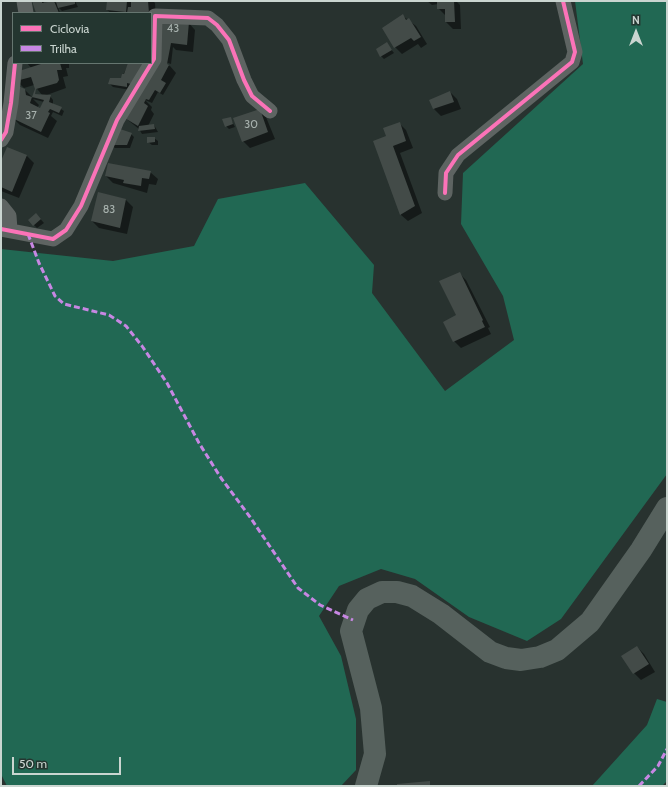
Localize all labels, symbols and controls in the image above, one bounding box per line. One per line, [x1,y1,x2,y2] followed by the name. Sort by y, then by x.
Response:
[12,12,152,64] legend
[616,12,656,52] north arrow
[632,13,640,27] text: N
[50,21,89,36] text: Ciclovia
[167,22,179,36] house number: 43
[50,41,77,56] text: Trilha
[25,109,37,123] house number: 37
[244,118,258,132] house number: 30
[103,203,115,217] house number: 83
[14,749,123,775] scale bar
[19,756,47,771] text: 50 m

